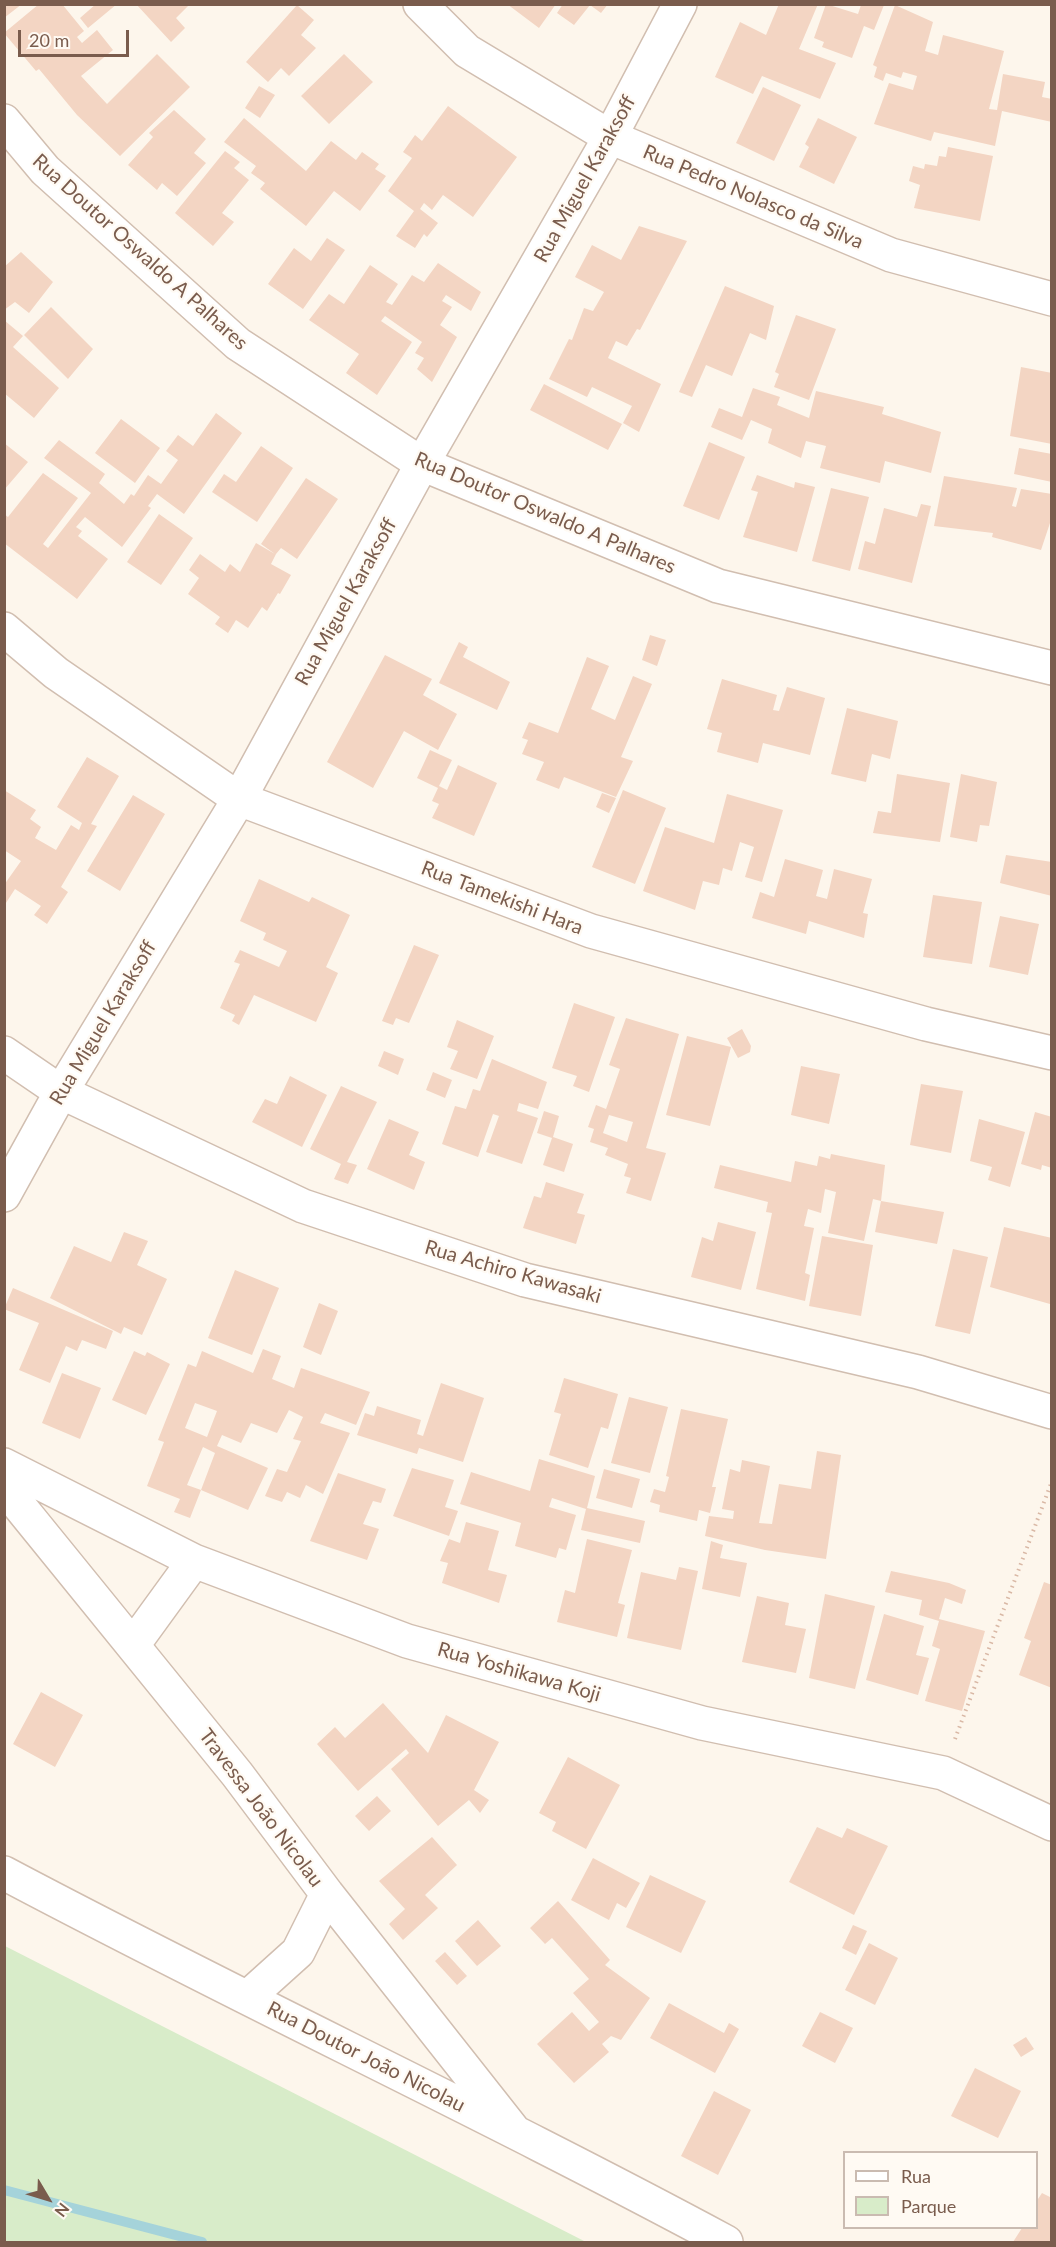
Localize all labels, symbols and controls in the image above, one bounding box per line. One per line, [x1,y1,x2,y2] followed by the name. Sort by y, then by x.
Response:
[21,18,132,56] scale bar
[29,29,69,51] text: 20 m
[529,91,641,267] street label: Rua Miguel Karaksoff
[639,140,867,254] street label: Rua Pedro Nolasco da Silva
[27,149,253,355] street label: Rua Doutor Oswaldo A Palhares
[411,447,679,579] street label: Rua Doutor Oswaldo A Palhares
[290,514,402,690] street label: Rua Miguel Karaksoff
[418,856,586,940] street label: Rua Tamekishi Hara
[45,937,161,1109] street label: Rua Miguel Karaksoff
[422,1235,604,1309] street label: Rua Achiro Kawasaki
[435,1637,603,1707] street label: Rua Yoshikawa Koji
[194,1724,328,1892] street label: Travessa João Nicolau
[263,1997,469,2117] street label: Rua Doutor João Nicolau
[843,2151,1038,2229] legend
[901,2165,931,2187] text: Rua
[18,2169,78,2229] north arrow
[901,2195,956,2217] text: Parque
[51,2200,74,2221] text: N

